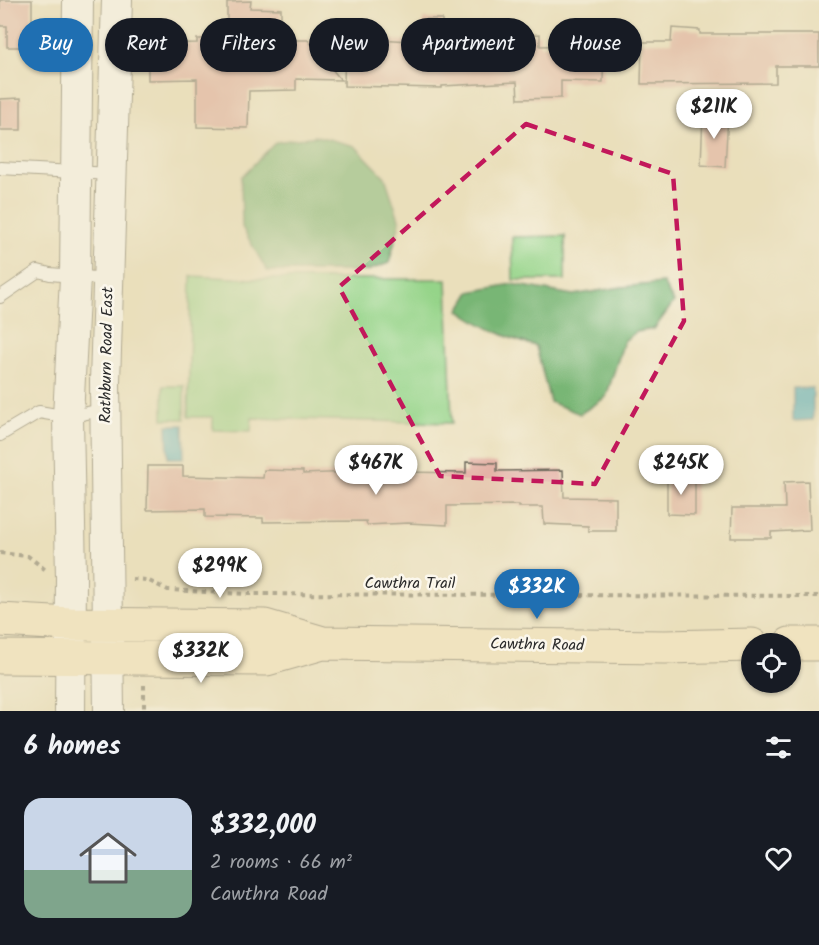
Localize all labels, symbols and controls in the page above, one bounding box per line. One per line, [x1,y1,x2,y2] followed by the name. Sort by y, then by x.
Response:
[18,18,93,72] chip: Buy
[105,18,188,72] chip: Rent
[200,18,297,72] chip: Filters
[309,18,389,72] chip: New
[401,18,536,72] chip: Apartment
[548,18,642,72] chip: House
[672,89,756,140] pin: $211K
[690,92,738,124] text: $211K
[93,286,121,423] street label: Rathburn Road East
[334,445,418,496] pin: $467K
[639,445,723,496] pin: $245K
[348,448,404,480] text: $467K
[653,448,709,480] text: $245K
[178,548,262,599] pin: $299K
[192,551,248,583] text: $299K
[495,569,579,620] pin: $332K
[365,571,456,596] street label: Cawthra Trail
[508,572,566,604] text: $332K
[490,632,585,658] street label: Cawthra Road
[159,633,243,684] pin: $332K
[741,633,801,693] map controls
[741,633,801,693] button: locate
[172,636,230,668] text: $332K
[24,726,121,768] text: 6 homes
[762,731,795,764] icon: filters
[210,805,316,847] text: $332,000
[72,822,144,894] icon: home
[762,842,795,875] icon: heart
[210,847,352,879] text: 2 rooms · 66 m²
[210,879,327,911] text: Cawthra Road

